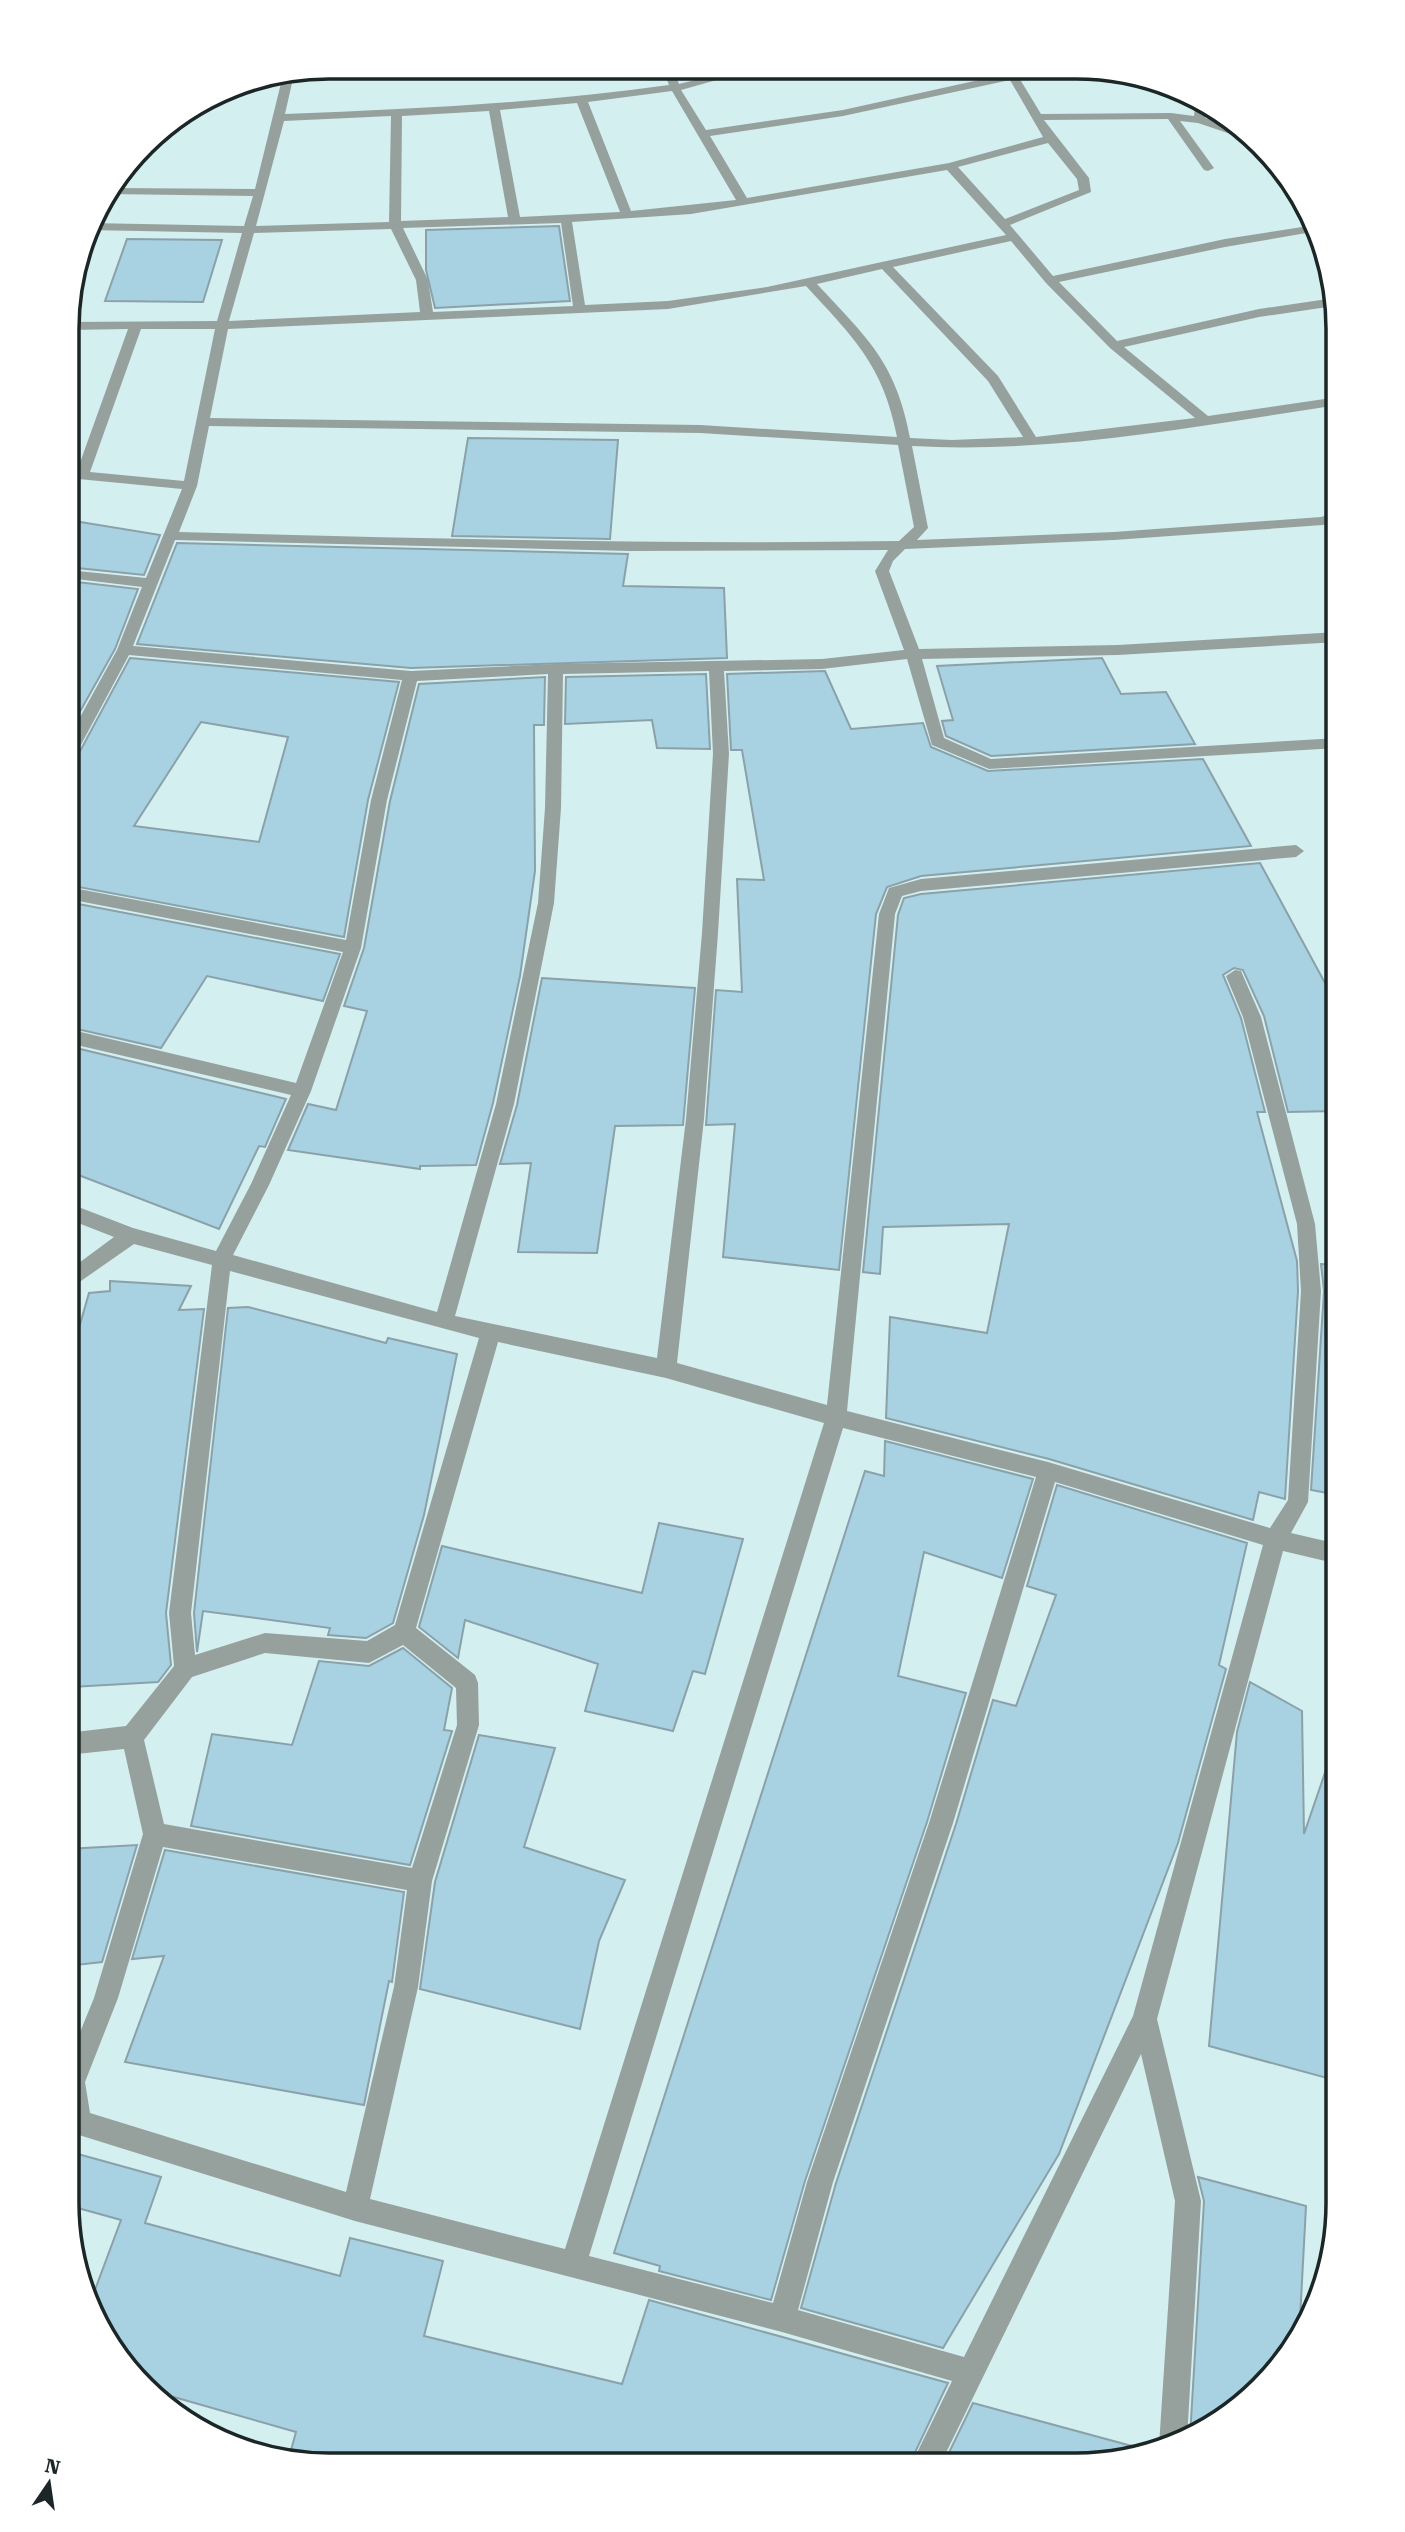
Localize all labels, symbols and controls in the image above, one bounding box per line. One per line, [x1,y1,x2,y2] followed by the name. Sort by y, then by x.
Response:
[14,2448,84,2518] north arrow
[43,2454,63,2480] text: N

